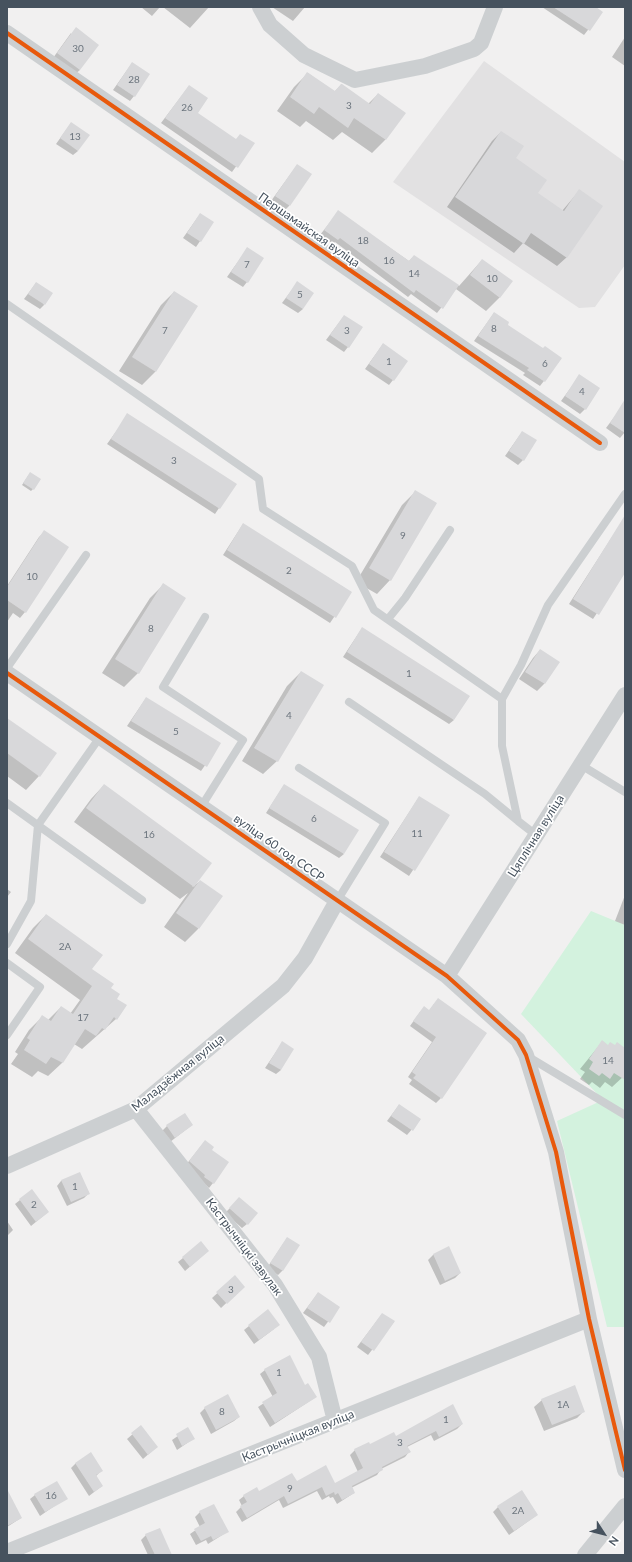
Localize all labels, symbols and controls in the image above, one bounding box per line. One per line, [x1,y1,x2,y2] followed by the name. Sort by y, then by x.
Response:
[72,43,84,55] house number: 30
[128,74,140,86] house number: 28
[346,100,352,112] house number: 3
[181,102,193,114] house number: 26
[69,131,81,143] house number: 13
[256,190,362,270] street label: Першамайская вуліца
[357,235,369,247] house number: 18
[383,255,395,267] house number: 16
[244,259,250,271] house number: 7
[408,268,420,280] house number: 14
[486,273,498,285] house number: 10
[297,289,303,301] house number: 5
[491,323,497,335] house number: 8
[162,325,168,337] house number: 7
[344,325,350,337] house number: 3
[386,356,392,368] house number: 1
[542,358,548,370] house number: 6
[579,386,585,398] house number: 4
[171,455,177,467] house number: 3
[400,530,406,542] house number: 9
[286,565,292,577] house number: 2
[26,571,38,583] house number: 10
[148,623,154,635] house number: 8
[406,668,412,680] house number: 1
[286,710,292,722] house number: 4
[173,726,179,738] house number: 5
[505,792,567,880] street label: Цяплічная вуліца
[231,811,327,885] street label: вуліца 60 год СССР
[311,813,317,825] house number: 6
[411,828,423,840] house number: 11
[143,829,155,841] house number: 16
[59,941,71,953] house number: 2А
[77,1012,89,1024] house number: 17
[129,1031,227,1115] street label: Маладзёжная вуліца
[602,1055,614,1067] house number: 14
[72,1181,78,1193] house number: 1
[203,1195,285,1299] street label: Кастрычніцкі завулак
[31,1199,37,1211] house number: 2
[228,1284,234,1296] house number: 3
[276,1367,282,1379] house number: 1
[557,1399,569,1411] house number: 1А
[219,1406,225,1418] house number: 8
[240,1407,356,1465] street label: Кастрычніцкая вуліца
[443,1414,449,1426] house number: 1
[397,1437,403,1449] house number: 3
[287,1483,293,1495] house number: 9
[45,1490,57,1502] house number: 16
[512,1505,524,1517] house number: 2А
[584,1514,624,1554] north arrow
[606,1534,622,1549] text: N

